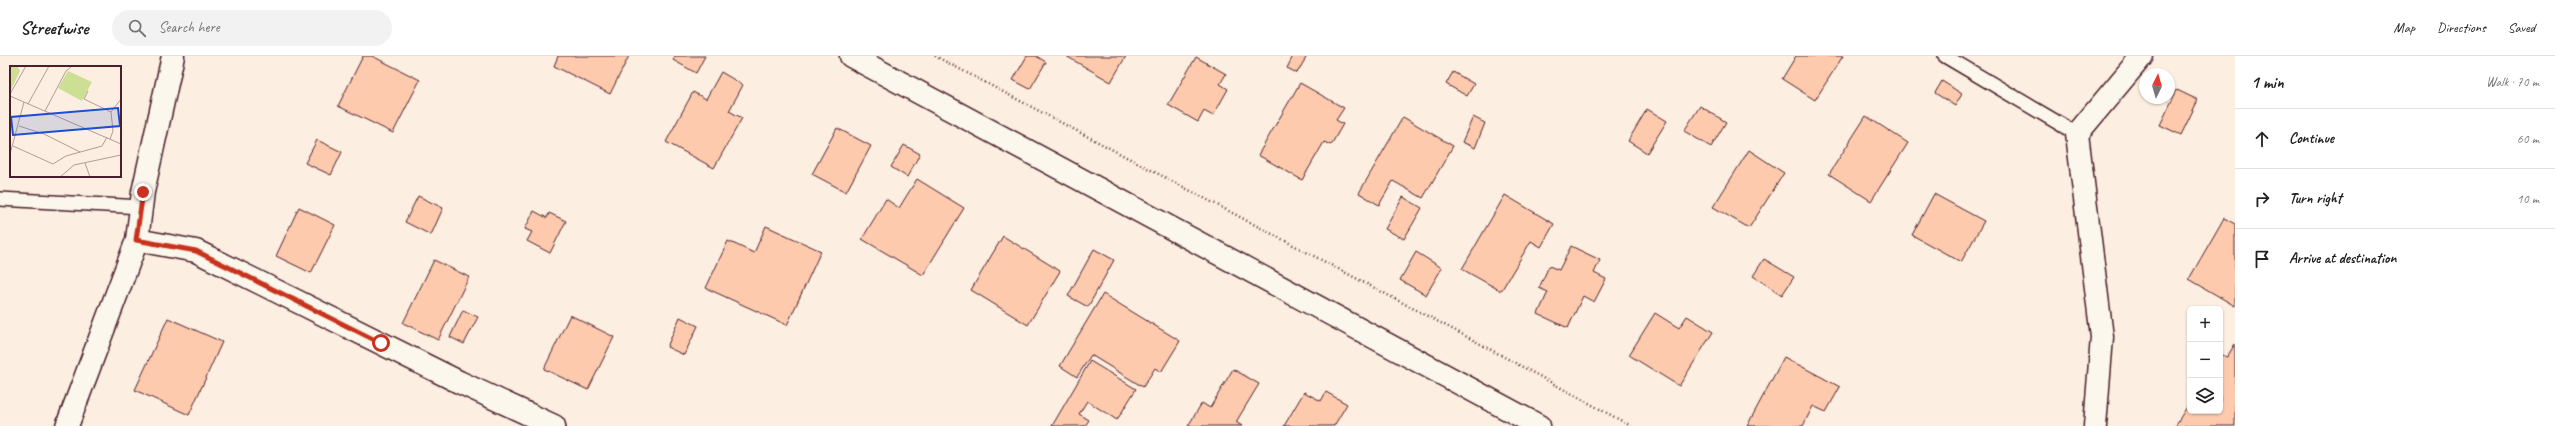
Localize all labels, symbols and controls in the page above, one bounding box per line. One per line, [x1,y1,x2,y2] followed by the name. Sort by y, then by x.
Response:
[112,10,392,46] search box
[20,16,88,40] text: Streetwise
[126,17,148,39] icon: search
[158,18,220,37] text: Search here
[2394,19,2415,36] text: Map
[2437,19,2486,36] text: Directions
[2508,19,2535,36] text: Saved
[10,66,121,177] inset map
[2139,68,2175,104] north arrow
[2251,72,2284,93] text: 1 min
[2486,74,2539,90] text: Walk · 70 m
[2251,128,2273,150] icon: ahead
[2289,129,2334,148] text: Continue
[2517,131,2539,147] text: 60 m
[134,183,152,201] route end
[2251,188,2273,210] icon: right
[2289,189,2342,208] text: Turn right
[2517,191,2539,207] text: 10 m
[2251,248,2273,270] icon: arrive
[2289,249,2396,268] text: Arrive at destination
[2187,306,2223,414] map controls
[2187,306,2223,342] button: +
[372,334,390,352] route start
[2187,342,2223,378] button: −
[2187,378,2223,414] button: layers

